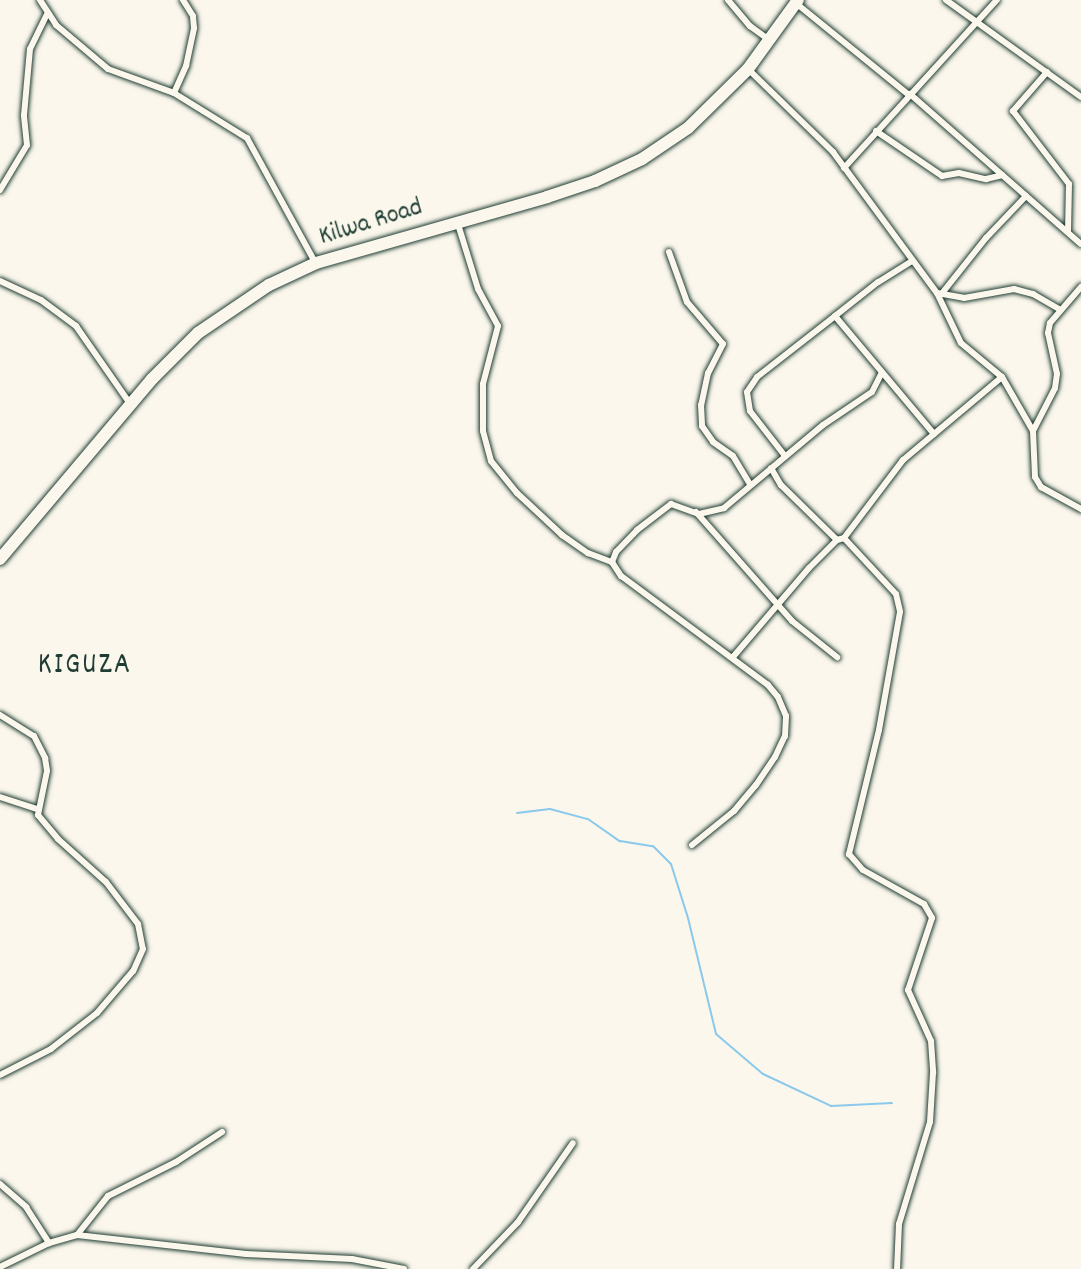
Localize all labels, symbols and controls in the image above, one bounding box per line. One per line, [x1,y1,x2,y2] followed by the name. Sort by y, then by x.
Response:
[316,193,426,253] street label: Kilwa Road
[38,649,132,685] district label: KIGUZA

